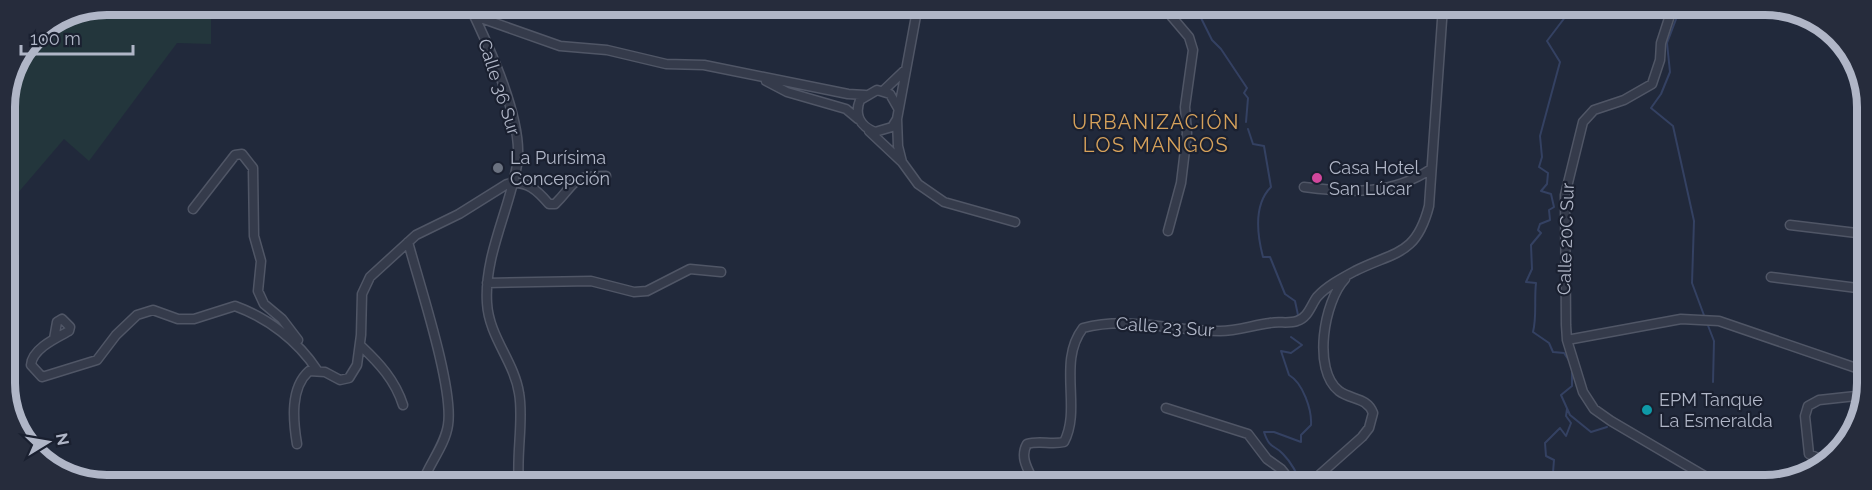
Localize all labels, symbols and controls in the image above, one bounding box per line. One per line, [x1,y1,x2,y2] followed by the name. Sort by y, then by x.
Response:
[21,18,134,56] scale bar
[30,28,81,49] text: 100 m
[474,36,525,138] street label: Calle 36 Sur
[1072,110,1240,157] district label: URBANIZACIÓN LOS MANGOS
[510,147,610,189] place label: La Purísima Concepción
[1329,157,1419,199] place label: Casa Hotel San Lúcar
[491,161,505,175] marker: La Purísima Concepción
[1310,171,1324,185] marker: Casa Hotel San Lúcar
[1553,182,1578,296] street label: Calle 20C Sur
[1115,313,1216,340] street label: Calle 23 Sur
[1659,389,1773,431] place label: EPM Tanque La Esmeralda
[1640,403,1654,417] marker: EPM Tanque La Esmeralda
[18,412,78,472] north arrow
[52,431,73,447] text: N

